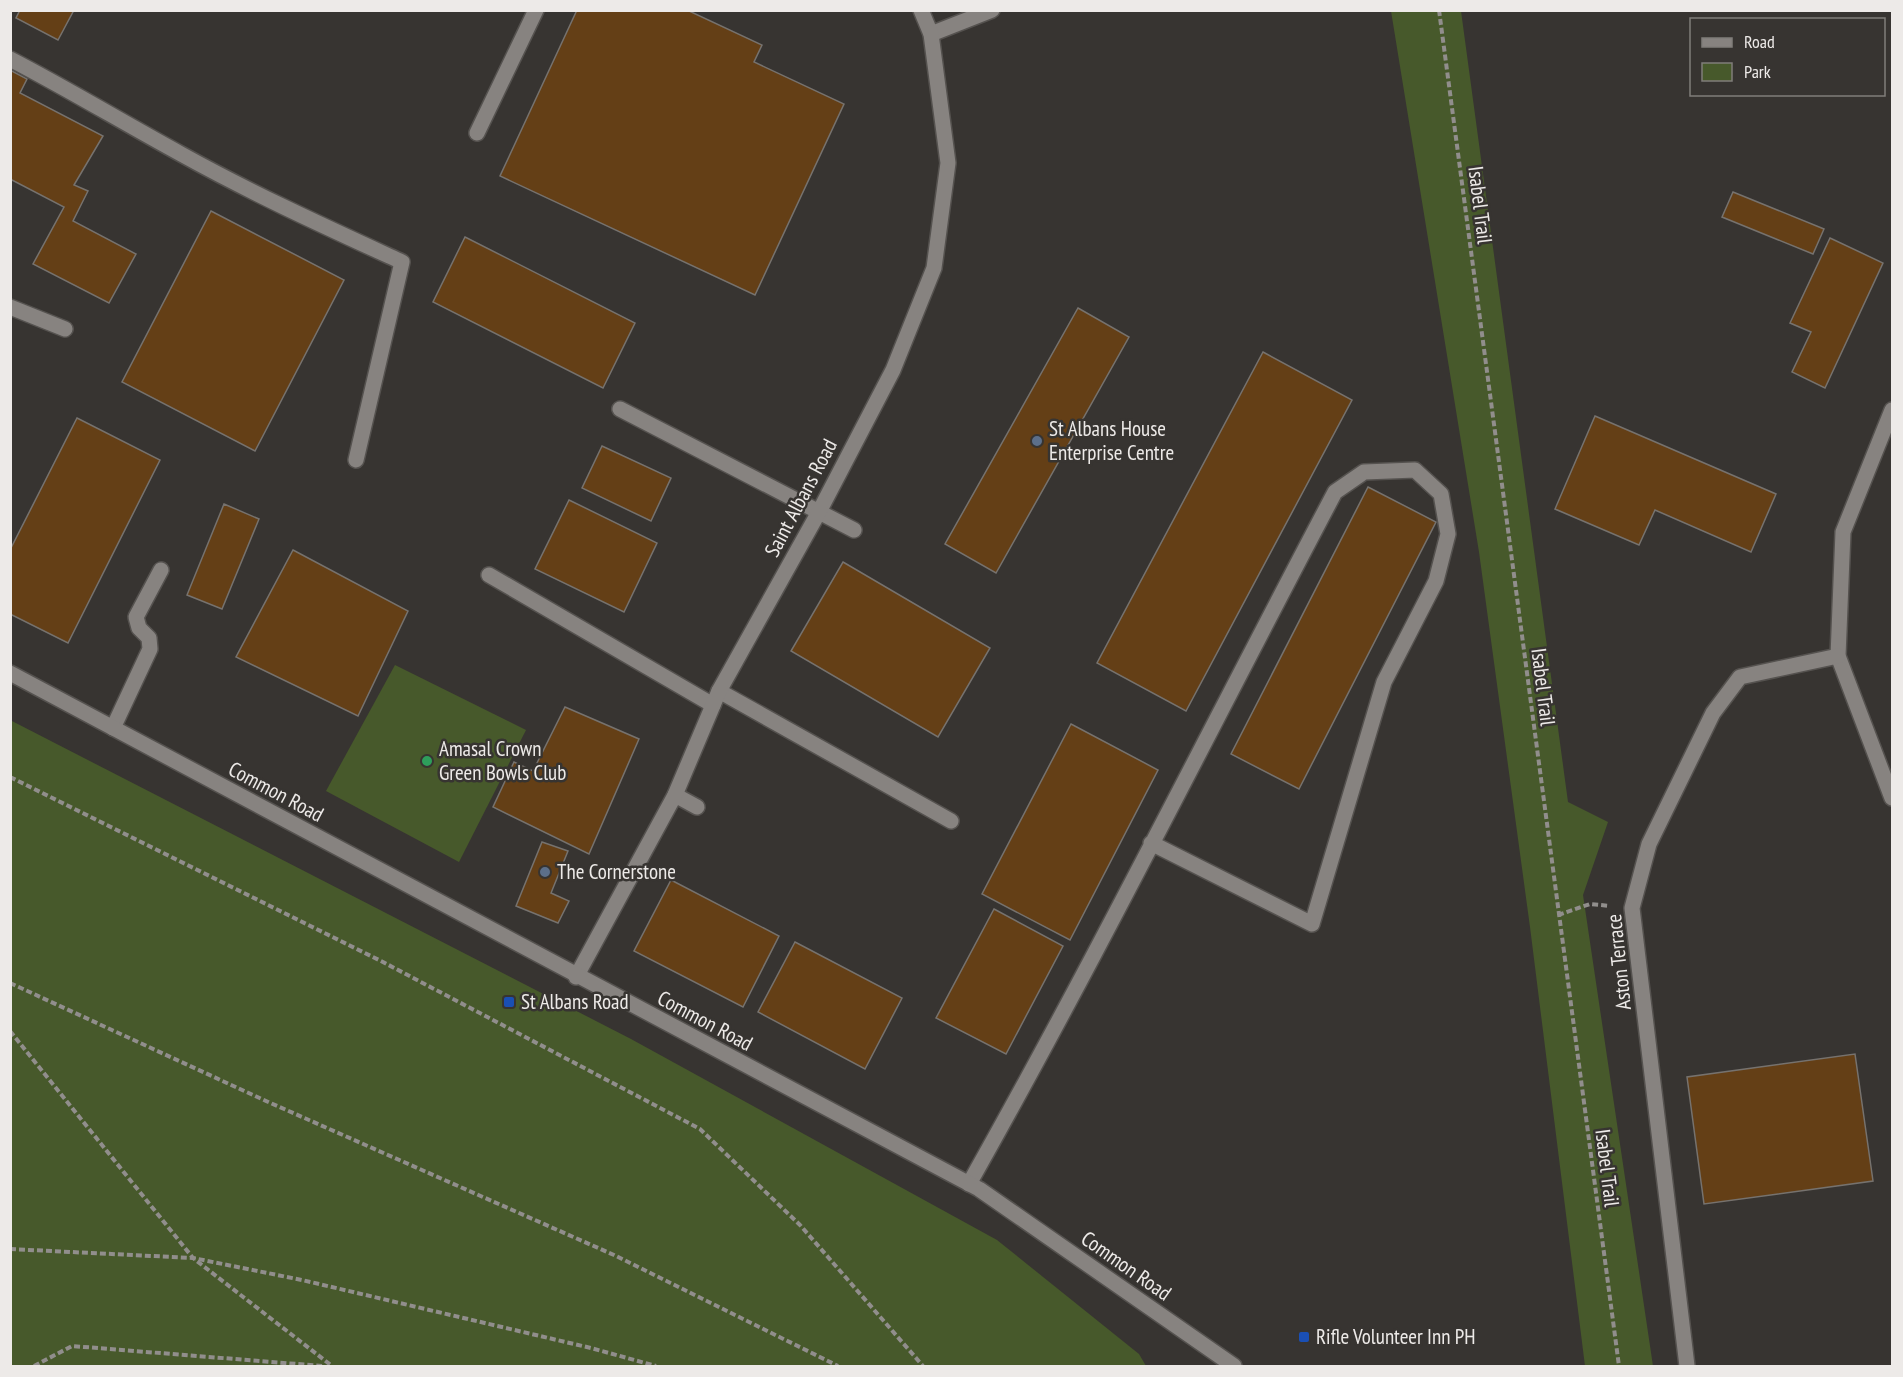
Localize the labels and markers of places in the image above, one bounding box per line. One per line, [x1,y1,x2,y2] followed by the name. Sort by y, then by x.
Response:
[1049,415,1174,466] place label: St Albans House Enterprise Centre
[1030,434,1044,448] marker: St Albans House Enterprise Centre
[439,735,566,786] place label: Amasal Crown Green Bowls Club
[420,754,434,768] marker: Amasal Crown Green Bowls Club
[557,858,676,885] place label: The Cornerstone
[538,865,552,879] marker: The Cornerstone
[521,988,629,1015] place label: St Albans Road
[502,995,516,1009] marker: St Albans Road
[1316,1323,1476,1350] place label: Rifle Volunteer Inn PH
[1297,1330,1311,1344] marker: Rifle Volunteer Inn PH

